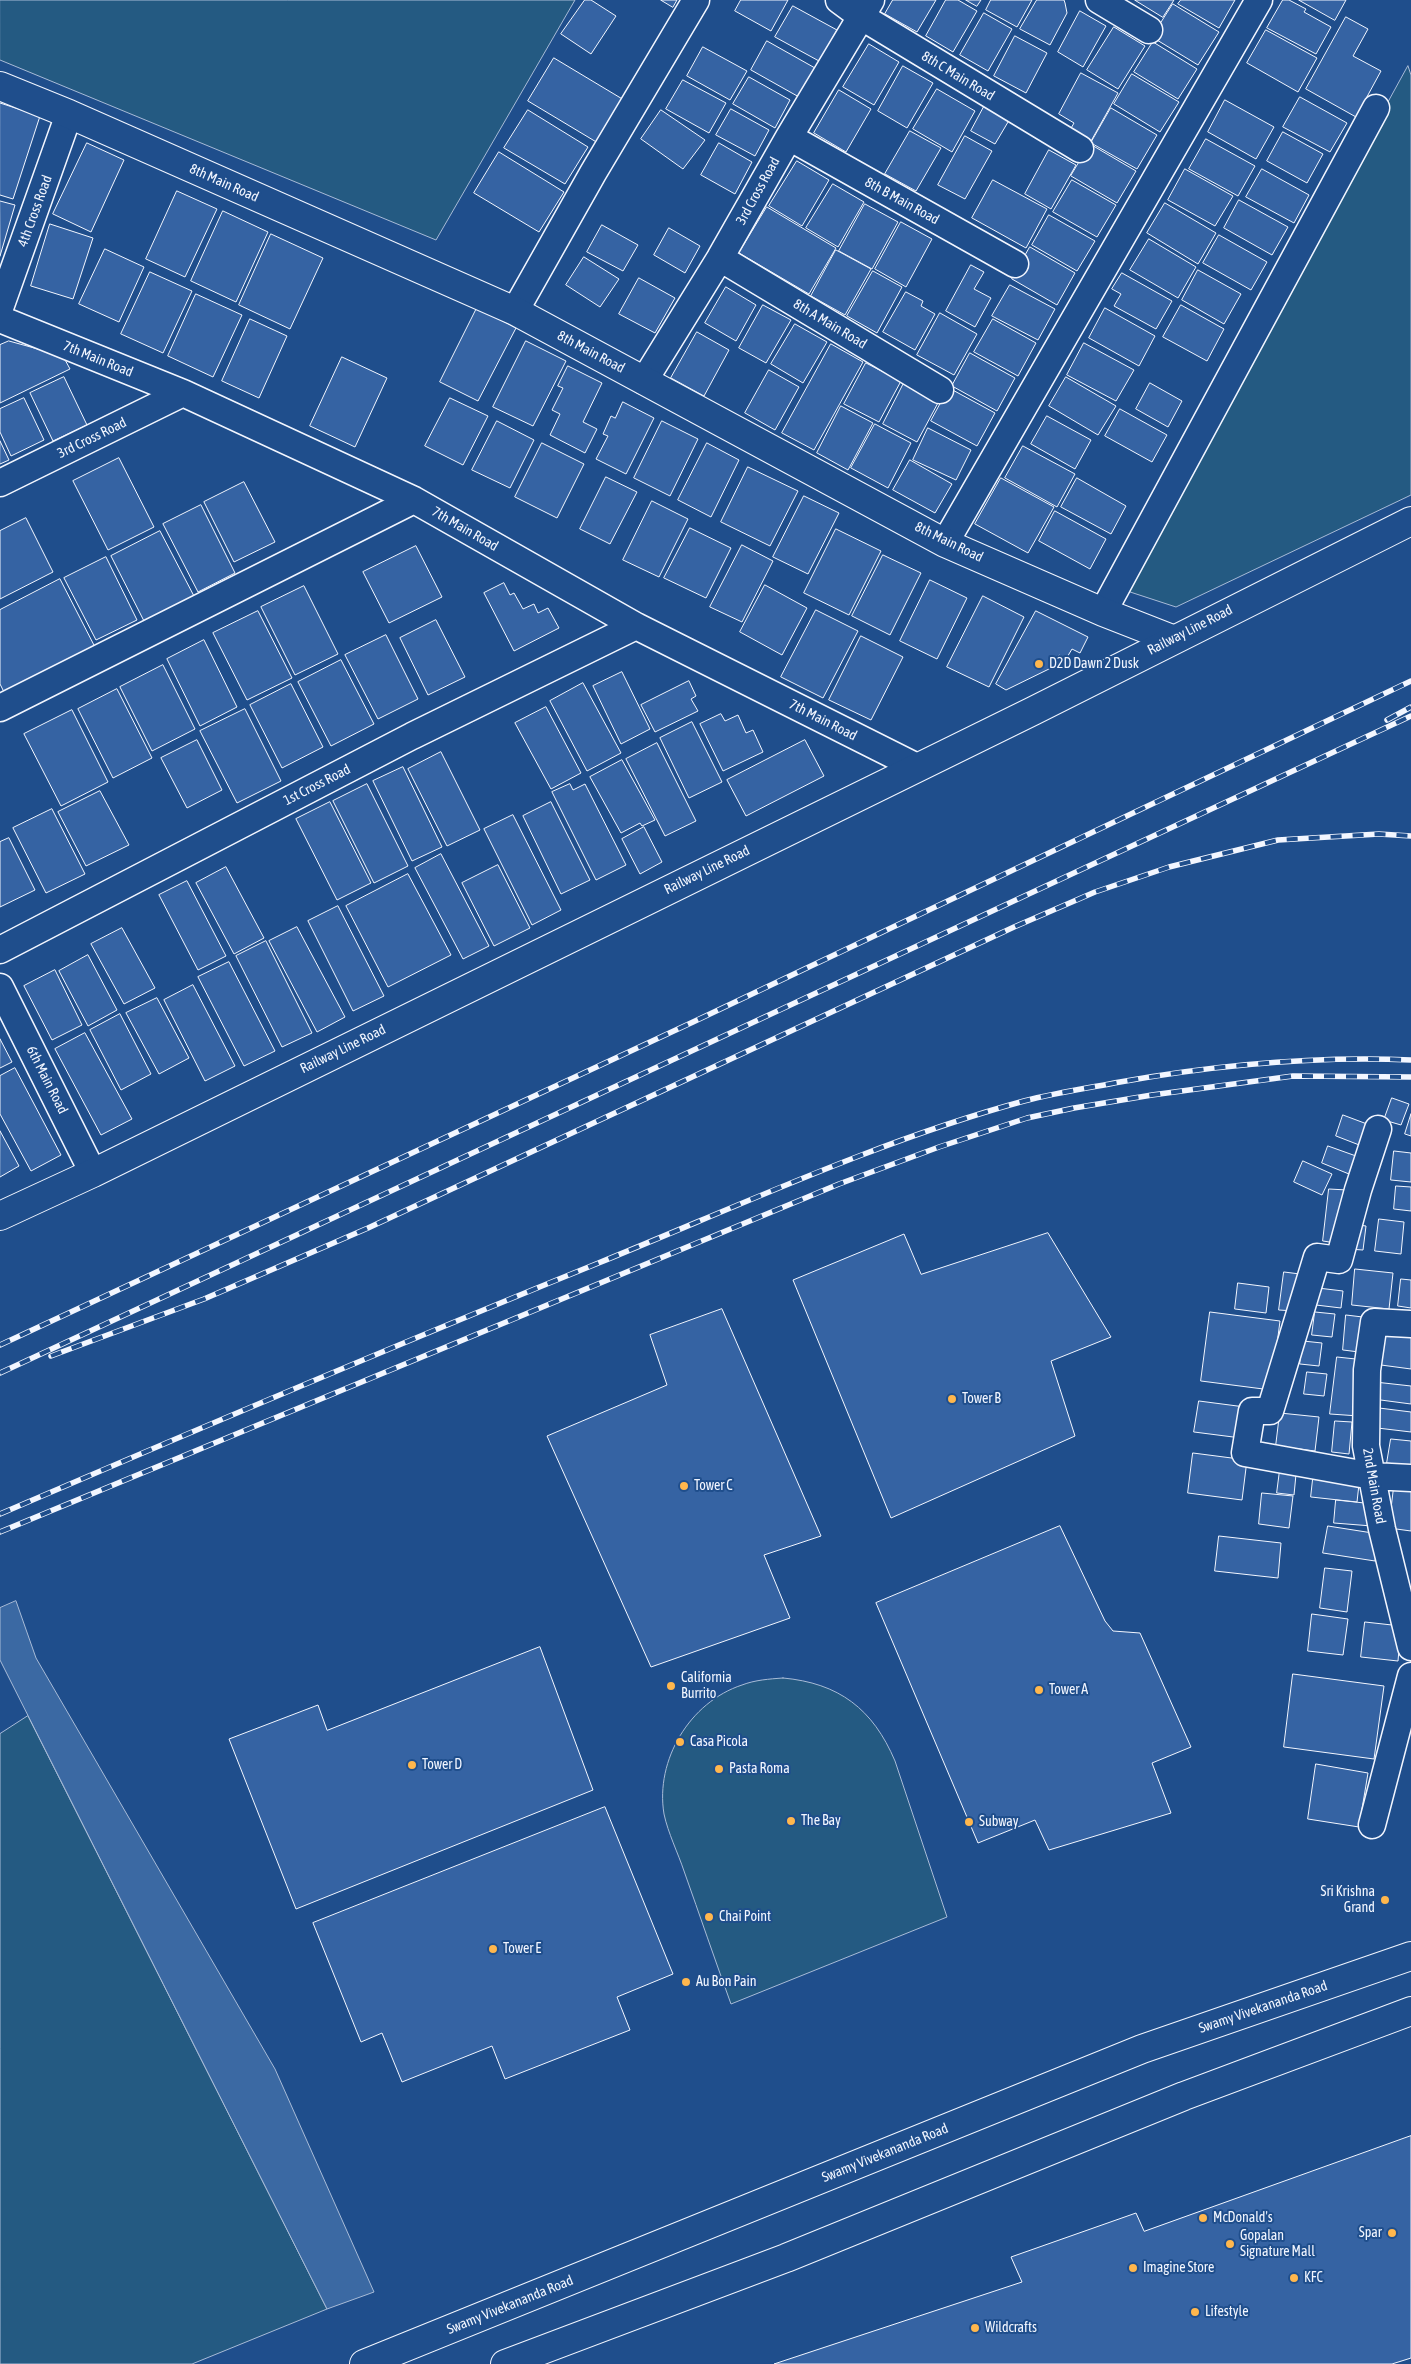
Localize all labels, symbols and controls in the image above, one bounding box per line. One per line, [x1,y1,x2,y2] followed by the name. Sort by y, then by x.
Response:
[918,48,998,104] street label: 8th C Main Road
[733,154,783,228] street label: 3rd Cross Road
[187,160,261,206] street label: 8th Main Road
[14,173,56,249] street label: 4th Cross Road
[862,174,942,228] street label: 8th B Main Road
[790,296,870,352] street label: 8th A Main Road
[554,327,628,377] street label: 8th Main Road
[61,337,135,381] street label: 7th Main Road
[55,414,129,462] street label: 3rd Cross Road
[429,503,501,555] street label: 7th Main Road
[912,518,986,566] street label: 8th Main Road
[1145,601,1235,659] street label: Railway Line Road
[1049,656,1139,672] place label: D2D Dawn 2 Dusk
[1033,658,1045,670] marker: D2D Dawn 2 Dusk
[786,696,860,744] street label: 7th Main Road
[281,761,353,809] street label: 1st Cross Road
[661,842,753,898] street label: Railway Line Road
[297,1021,389,1077] street label: Railway Line Road
[23,1043,71,1117] street label: 6th Main Road
[962,1391,1001,1407] place label: Tower B
[946,1393,958,1405] marker: Tower B
[1359,1447,1389,1525] street label: 2nd Main Road
[694,1478,733,1494] place label: Tower C
[678,1480,690,1492] marker: Tower C
[681,1670,732,1702] place label: California Burrito
[665,1680,677,1692] marker: California Burrito
[1049,1682,1088,1698] place label: Tower A
[1033,1684,1045,1696] marker: Tower A
[690,1734,748,1750] place label: Casa Picola
[674,1736,686,1748] marker: Casa Picola
[422,1757,462,1773] place label: Tower D
[406,1759,418,1771] marker: Tower D
[729,1761,790,1777] place label: Pasta Roma
[713,1763,725,1775] marker: Pasta Roma
[801,1813,841,1829] place label: The Bay
[979,1814,1019,1830] place label: Subway
[785,1815,797,1827] marker: The Bay
[963,1816,975,1828] marker: Subway
[1321,1884,1375,1916] place label: Sri Krishna Grand
[1379,1894,1391,1906] marker: Sri Krishna Grand
[719,1909,771,1925] place label: Chai Point
[703,1911,715,1923] marker: Chai Point
[503,1941,541,1957] place label: Tower E
[487,1943,499,1955] marker: Tower E
[696,1974,757,1990] place label: Au Bon Pain
[680,1976,692,1988] marker: Au Bon Pain
[1197,1977,1329,2037] street label: Swamy Vivekananda Road
[819,2120,951,2186] street label: Swamy Vivekananda Road
[1213,2210,1273,2226] place label: McDonald's
[1197,2212,1209,2224] marker: McDonald's
[1359,2225,1382,2241] place label: Spar
[1386,2227,1398,2239] marker: Spar
[1240,2228,1315,2260] place label: Gopalan Signature Mall
[1224,2238,1236,2250] marker: Gopalan Signature Mall
[1143,2260,1214,2276] place label: Imagine Store
[1127,2262,1139,2274] marker: Imagine Store
[1304,2270,1323,2286] place label: KFC
[444,2272,576,2338] street label: Swamy Vivekananda Road
[1288,2272,1300,2284] marker: KFC
[1205,2304,1249,2320] place label: Lifestyle
[1189,2306,1201,2318] marker: Lifestyle
[985,2320,1037,2336] place label: Wildcrafts
[969,2322,981,2334] marker: Wildcrafts

